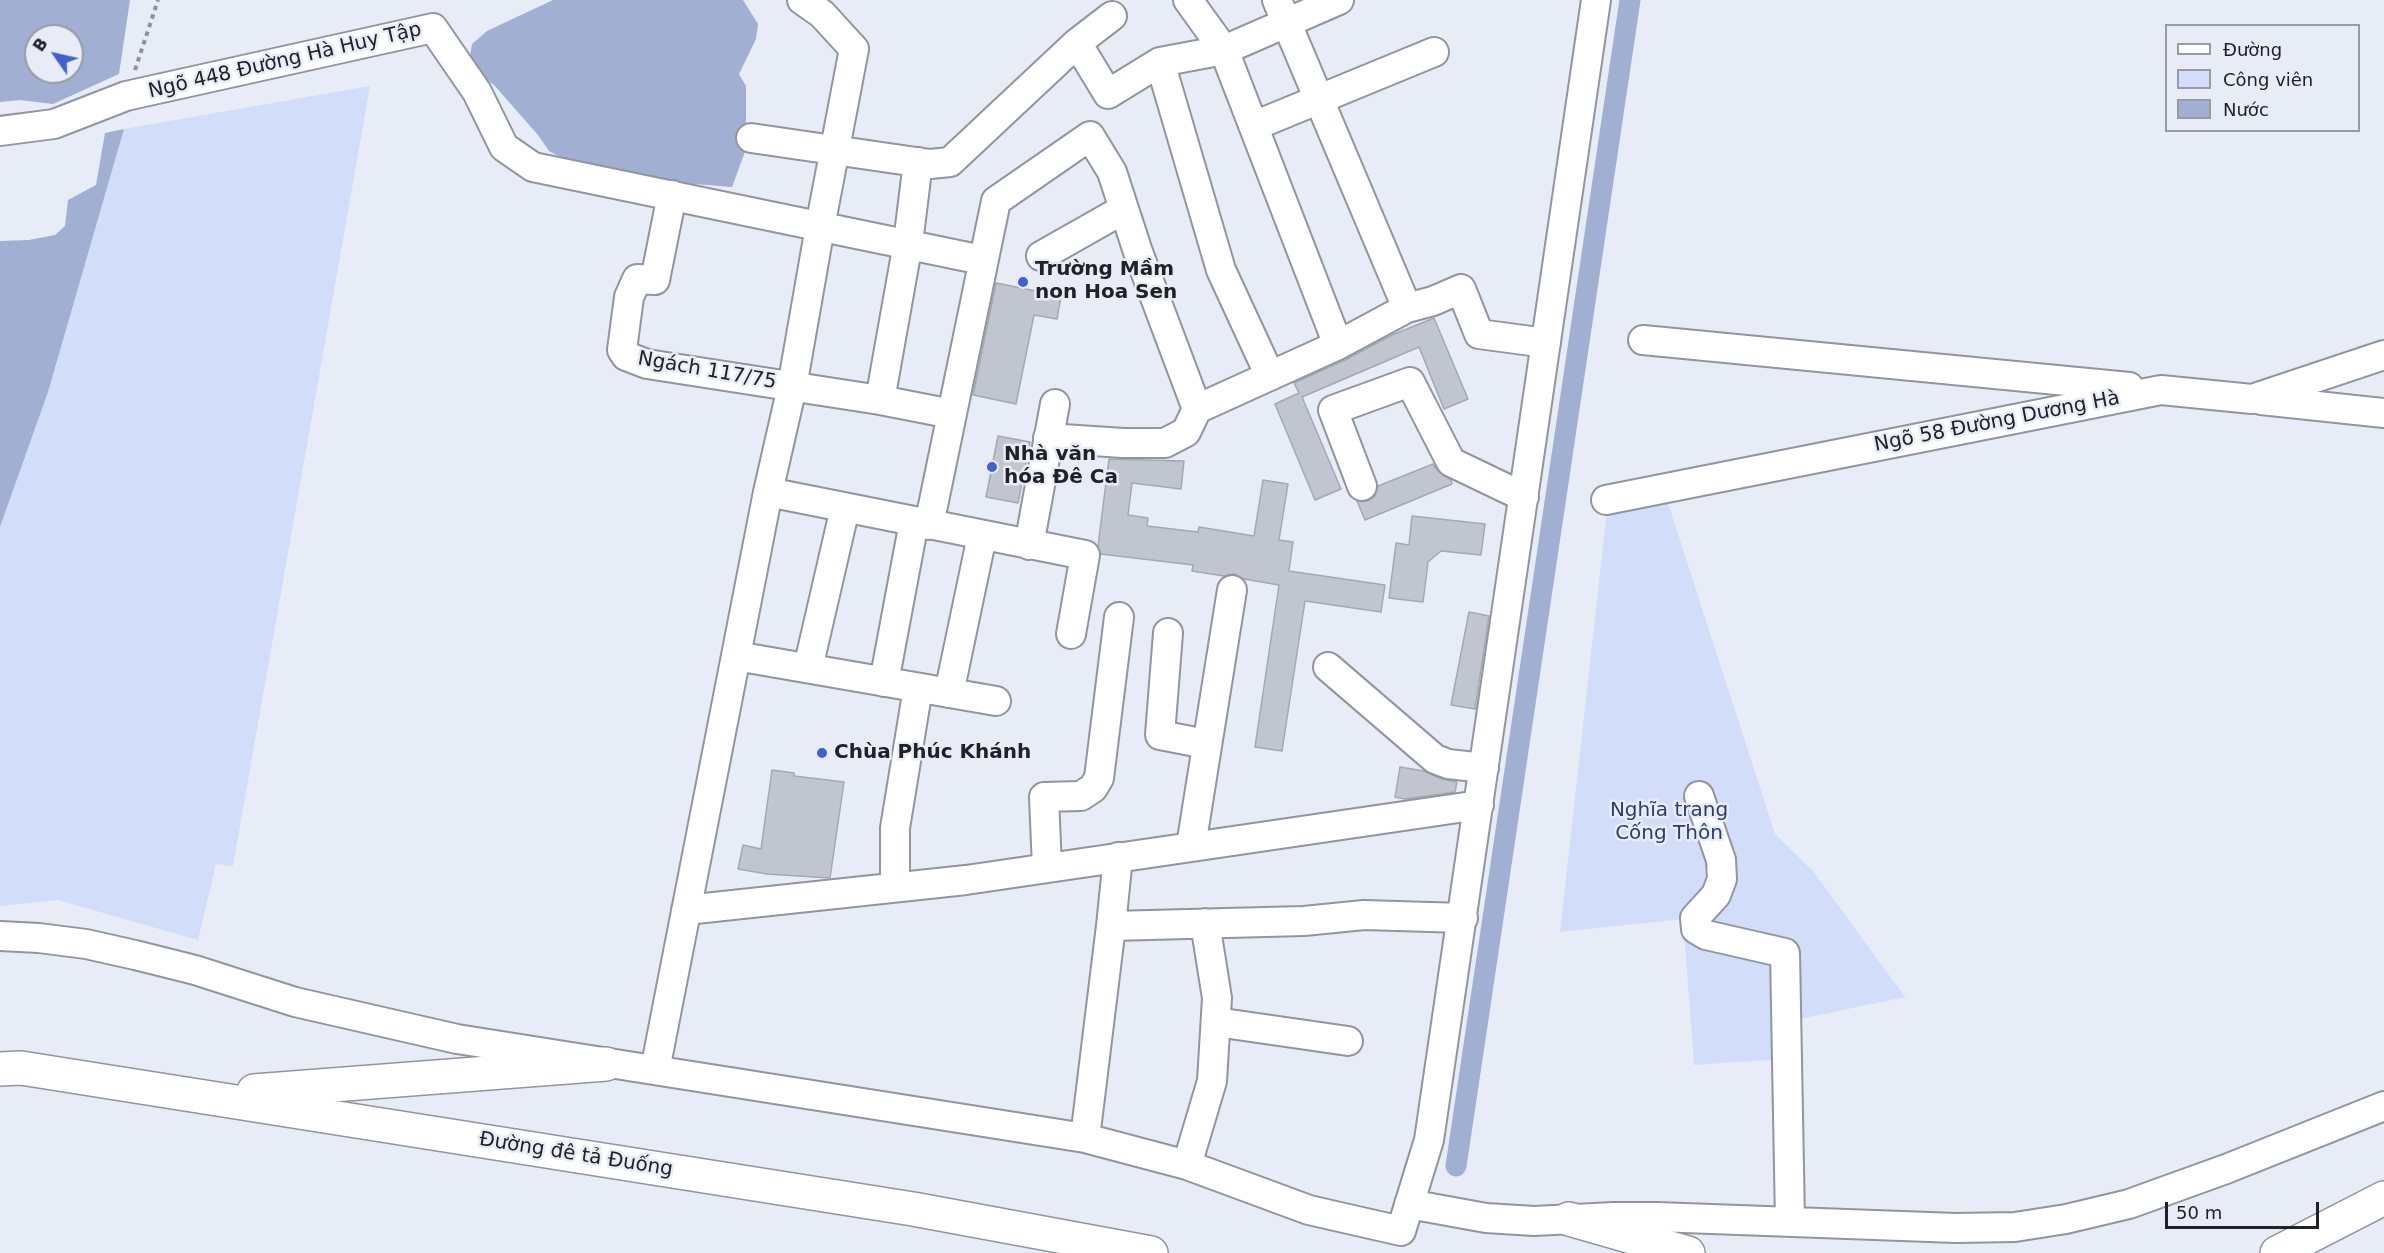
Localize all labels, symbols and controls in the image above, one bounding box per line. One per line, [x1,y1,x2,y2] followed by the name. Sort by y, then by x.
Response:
[146,18,424,104] street label: Ngõ 448 Đường Hà Huy Tập
[24,24,84,84] north arrow
[2165,24,2360,132] legend
[29,34,52,55] text: B
[2223,39,2282,60] text: Đường
[2223,69,2313,90] text: Công viên
[2223,99,2269,120] text: Nước
[1035,258,1177,305] place label: Trường Mầm non Hoa Sen
[1016,275,1030,289] marker: Trường Mầm non Hoa Sen
[636,347,778,395] street label: Ngách 117/75
[1872,386,2122,458] street label: Ngõ 58 Đường Dương Hà
[1004,443,1118,490] place label: Nhà văn hóa Đê Ca
[985,460,999,474] marker: Nhà văn hóa Đê Ca
[834,741,1031,765] place label: Chùa Phúc Khánh
[815,746,829,760] marker: Chùa Phúc Khánh
[1610,799,1728,846] park label: Nghĩa trang Cống Thôn
[477,1128,675,1182] street label: Đường đê tả Đuống
[2168,1190,2322,1228] scale bar
[2176,1202,2222,1223] text: 50 m

